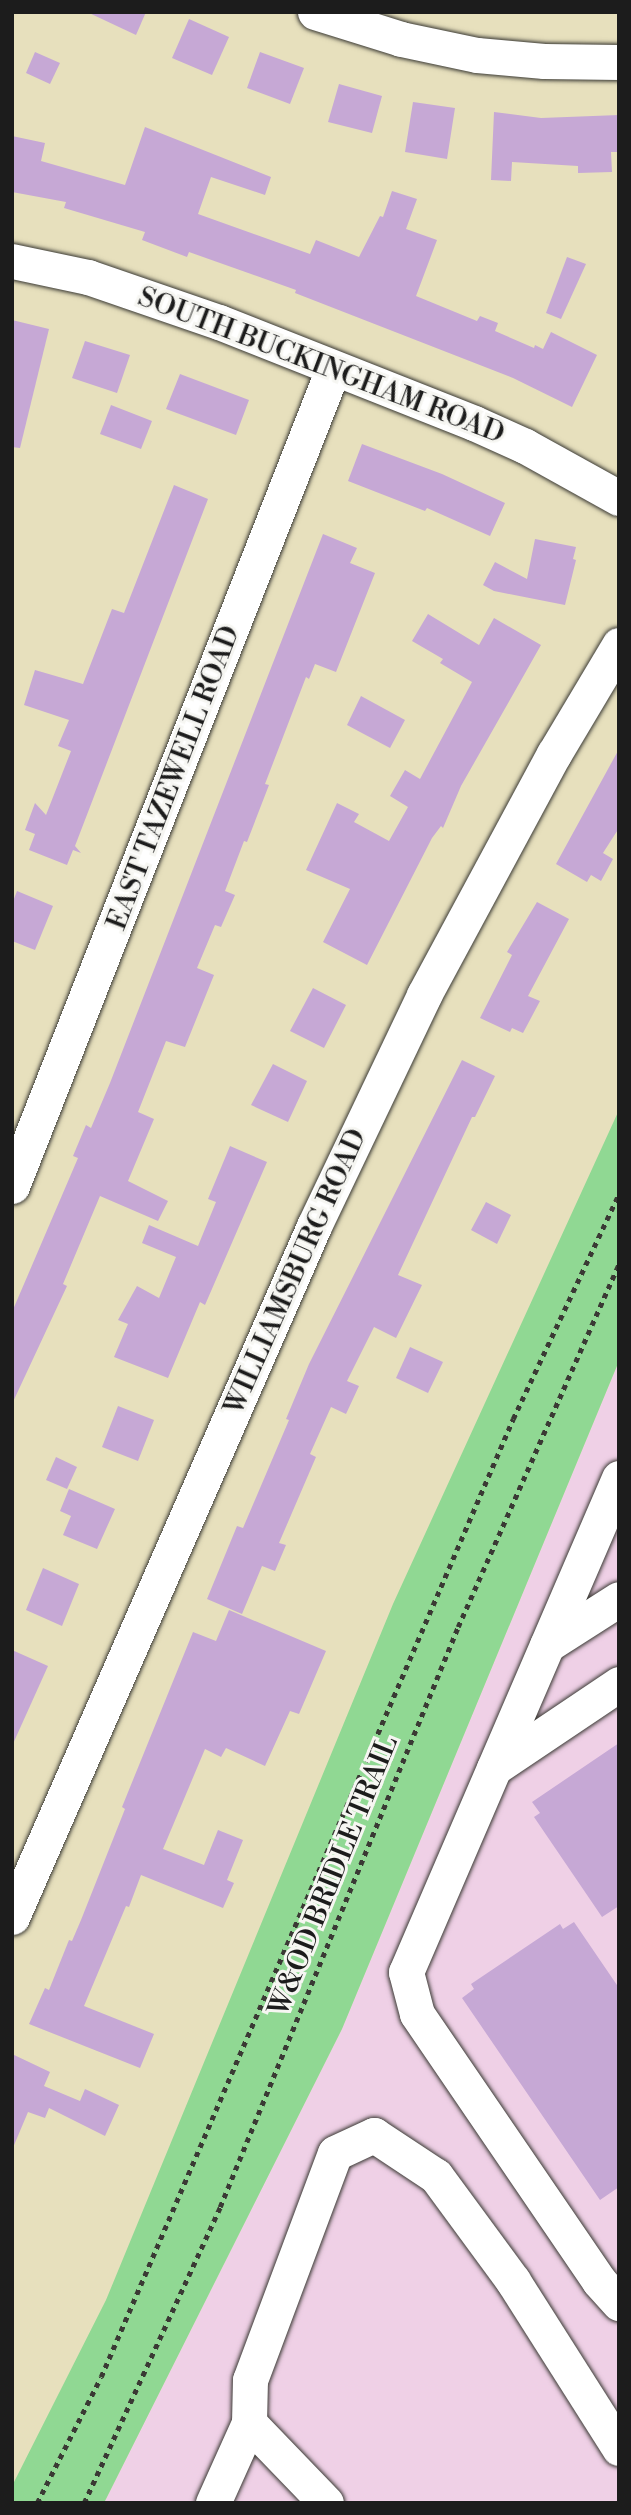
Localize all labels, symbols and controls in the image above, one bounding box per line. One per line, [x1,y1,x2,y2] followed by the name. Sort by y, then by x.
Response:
[133,280,509,452] street label: SOUTH BUCKINGHAM ROAD
[100,621,248,935] street label: EAST TAZEWELL ROAD
[218,1124,374,1420] street label: WILLIAMSBURG ROAD
[262,1731,406,2021] street label: W&OD BRIDLE TRAIL

